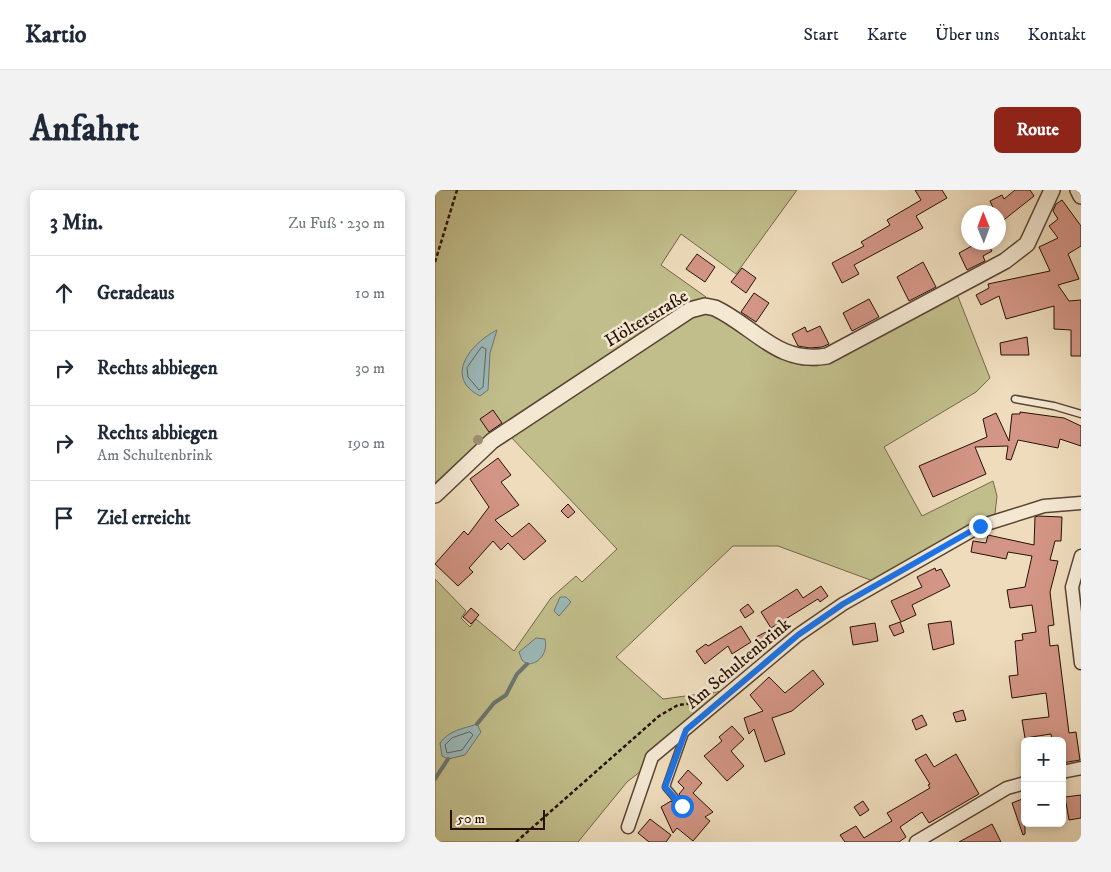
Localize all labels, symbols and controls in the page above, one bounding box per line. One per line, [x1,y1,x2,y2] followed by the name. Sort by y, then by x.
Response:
[25,20,87,50] text: Kartio
[803,24,839,46] text: Start
[867,24,907,46] text: Karte
[935,24,999,46] text: Über uns
[1027,24,1086,46] text: Kontakt
[994,107,1081,153] button: Route
[30,108,139,152] text: Anfahrt
[961,205,1006,250] north arrow
[50,210,103,236] text: 3 Min.
[288,213,385,233] text: Zu Fuß · 230 m
[50,279,78,307] icon: ahead
[97,282,174,305] text: Geradeaus
[355,283,385,303] text: 10 m
[601,285,692,352] street label: Hölterstraße
[50,354,78,382] icon: right
[97,357,218,380] text: Rechts abbiegen
[355,358,385,378] text: 30 m
[97,422,218,445] text: Rechts abbiegen
[50,429,78,457] icon: right
[347,433,385,453] text: 190 m
[97,445,213,465] text: Am Schultenbrink
[50,504,78,532] icon: arrive
[97,507,191,530] text: Ziel erreicht
[969,515,992,538] route end
[682,613,796,714] street label: Am Schultenbrink
[1021,737,1066,827] map controls
[1021,737,1066,782] button: +
[1021,782,1066,827] button: −
[671,795,694,818] route start
[450,807,545,830] scale bar
[457,810,485,828] text: 50 m

